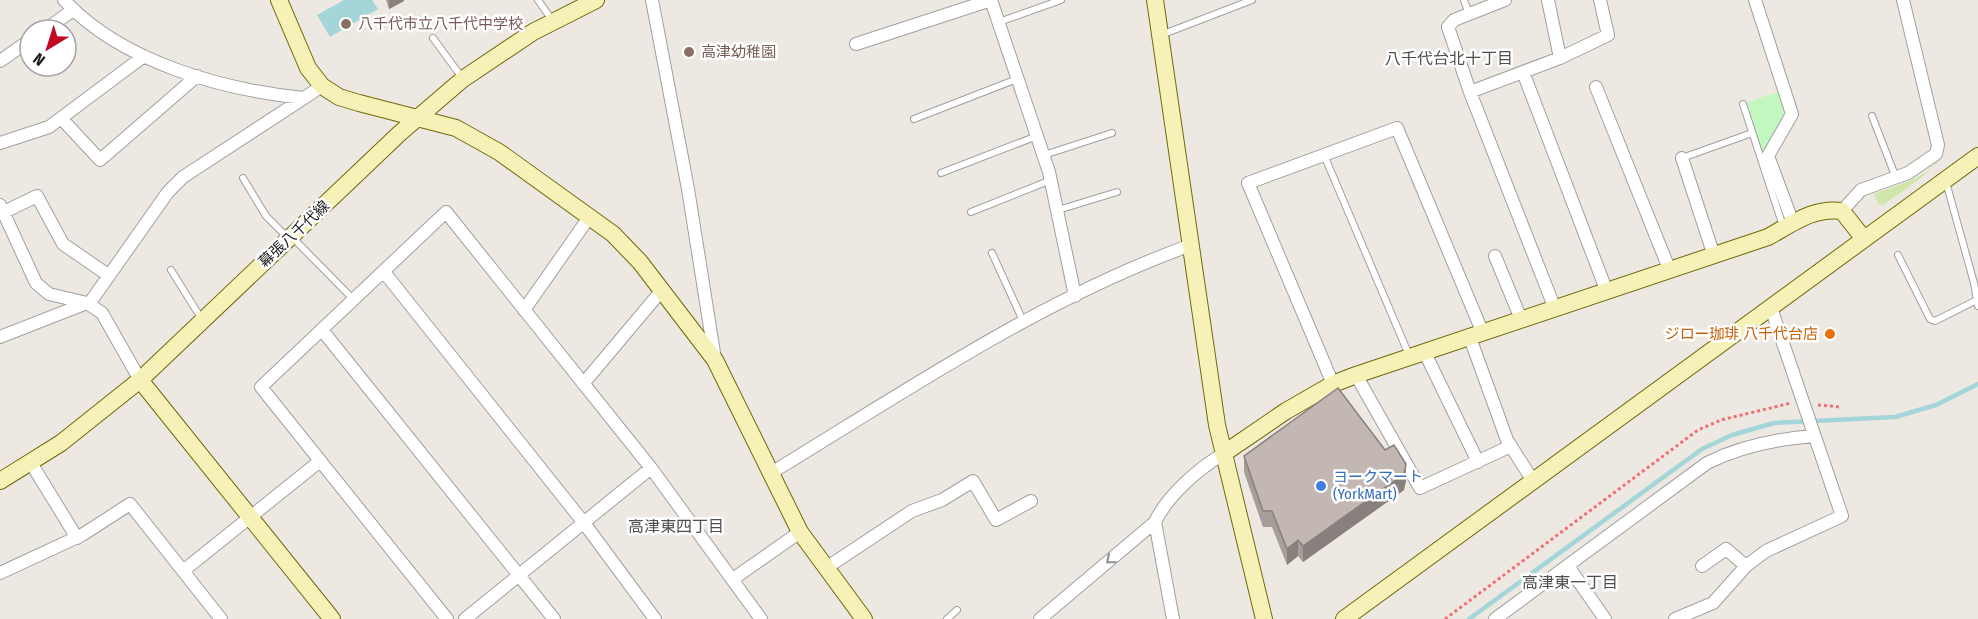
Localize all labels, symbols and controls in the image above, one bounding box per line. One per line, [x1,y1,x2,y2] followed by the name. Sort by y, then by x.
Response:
[358,15,523,33] place label: 八千代市立八千代中学校
[339,17,353,31] marker: 八千代市立八千代中学校
[18,18,78,78] north arrow
[701,43,776,61] place label: 高津幼稚園
[682,45,696,59] marker: 高津幼稚園
[29,49,49,70] text: N
[1385,49,1513,68] district label: 八千代台北十丁目
[255,197,333,271] street label: 幕張八千代線
[1664,325,1818,343] place label: ジロー珈琲 八千代台店
[1823,327,1837,341] marker: ジロー珈琲 八千代台店
[1333,468,1423,503] place label: ヨークマート (YorkMart)
[1314,479,1328,493] marker: ヨークマート (YorkMart)
[628,517,724,536] district label: 高津東四丁目
[1106,553,1117,564] one-way arrow
[1522,573,1618,592] district label: 高津東一丁目

